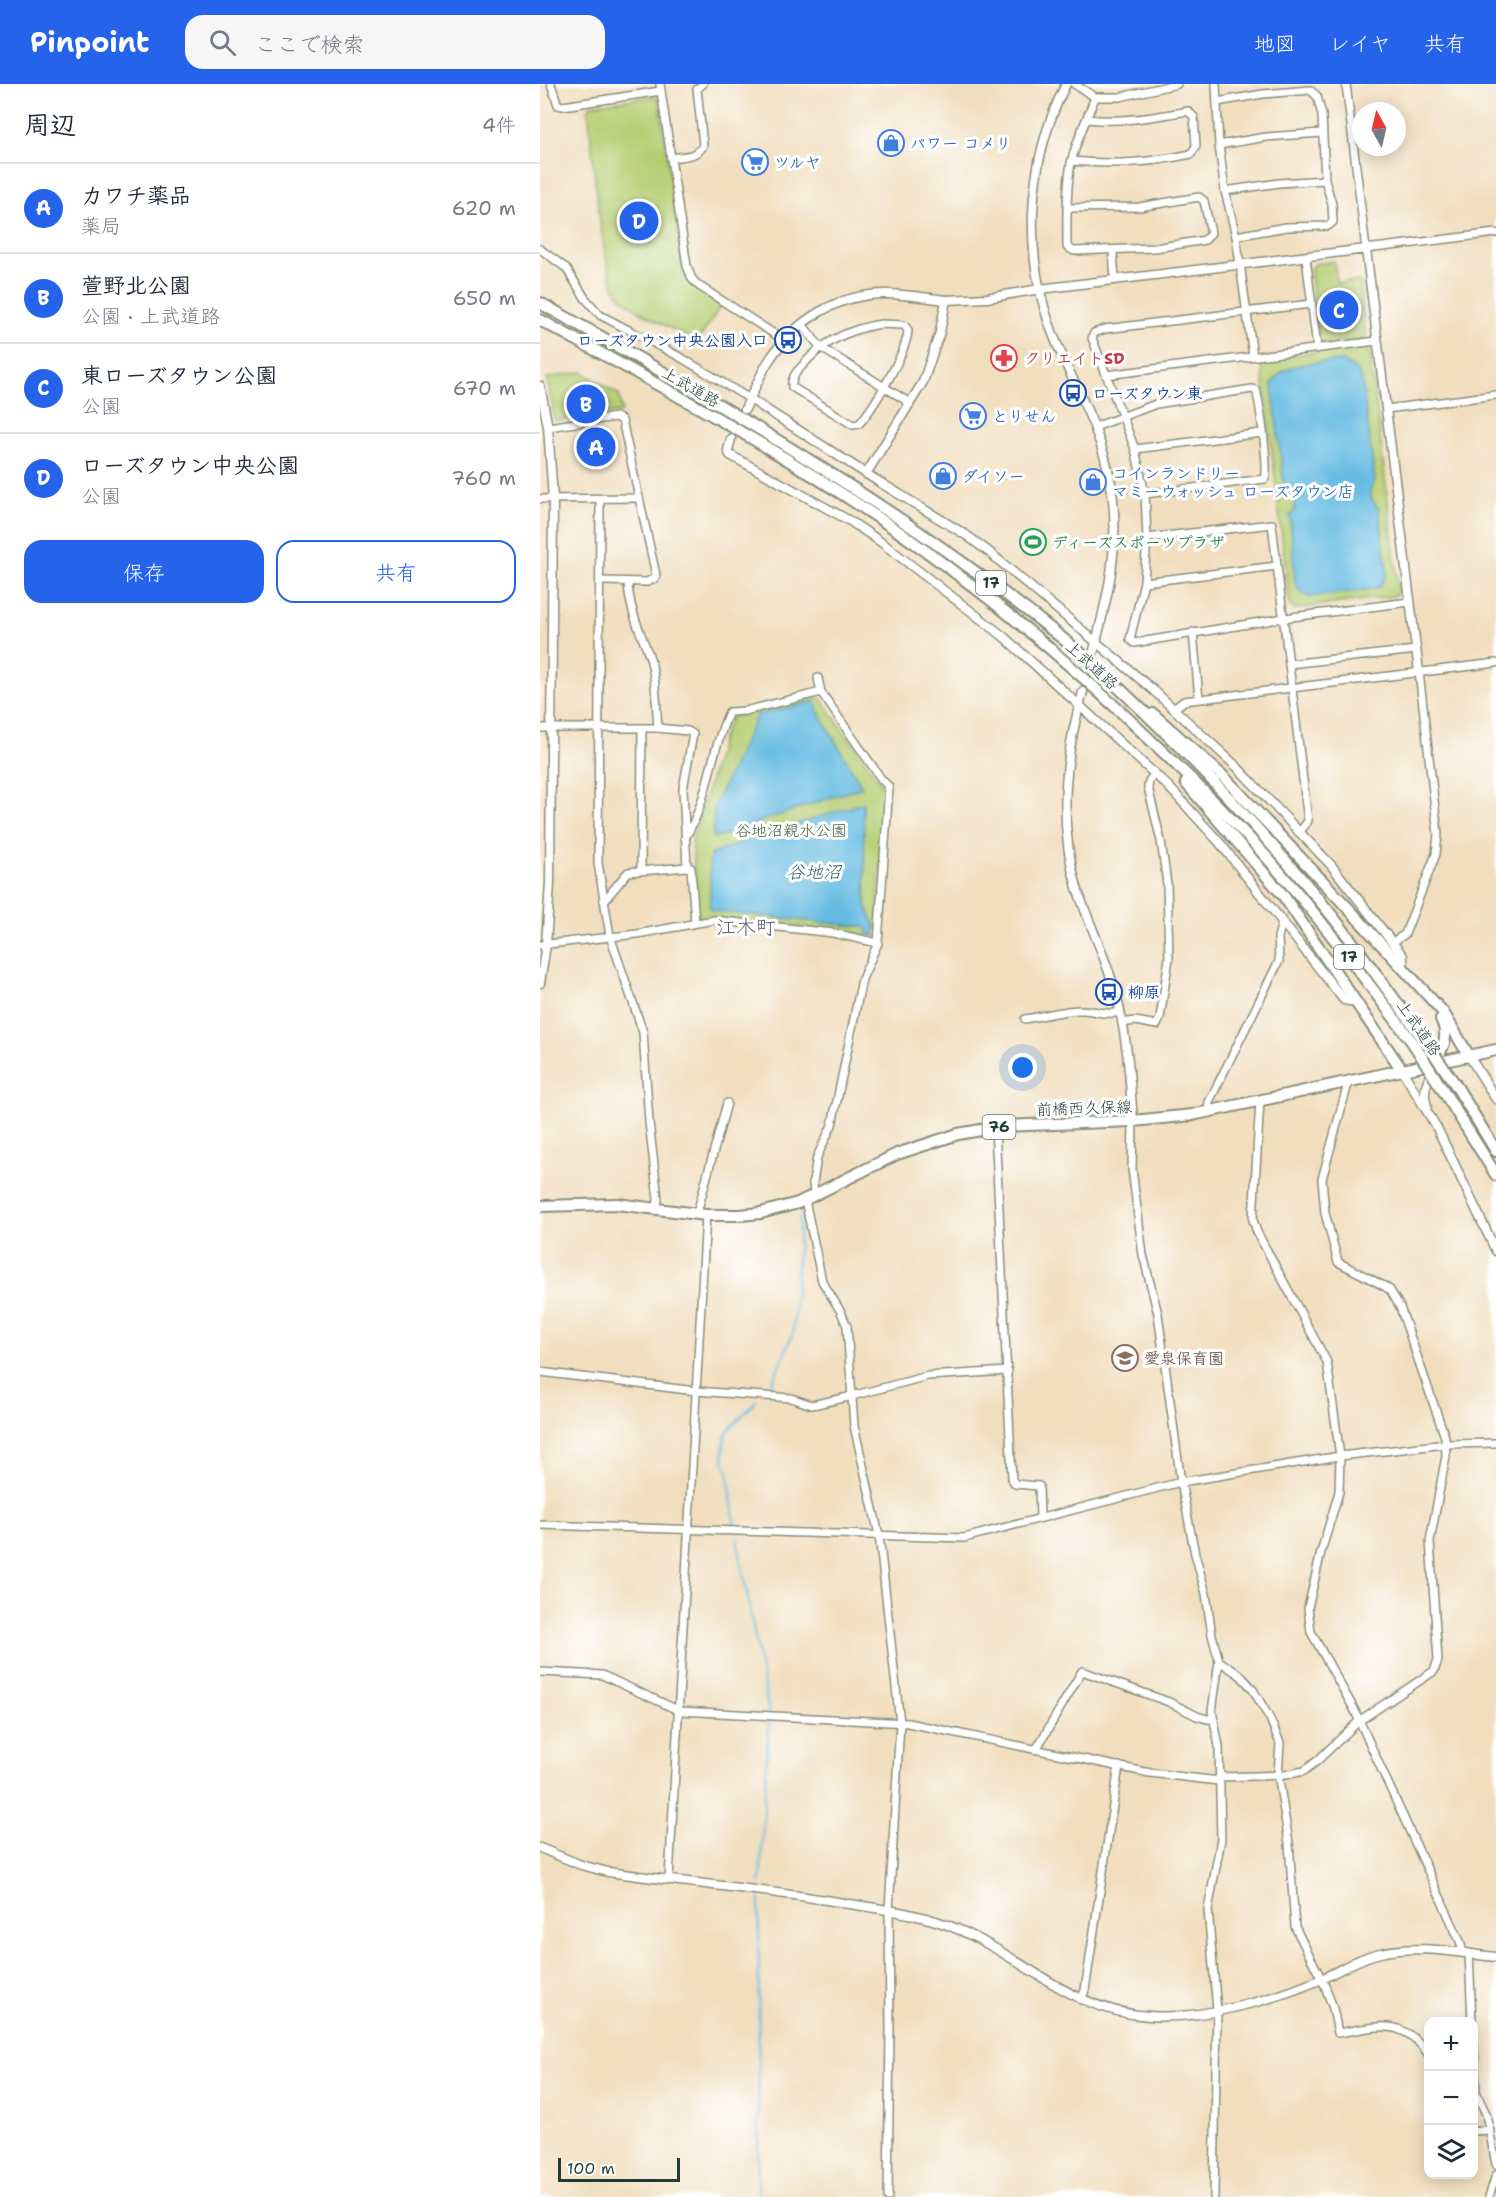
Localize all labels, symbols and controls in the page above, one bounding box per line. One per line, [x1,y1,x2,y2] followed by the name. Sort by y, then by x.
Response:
[185,15,605,69] search box
[30,23,149,61] text: Pinpoint
[206,26,239,59] icon: search
[254,30,364,59] text: ここで検索
[1254,30,1296,58] text: 地図
[1329,30,1391,58] text: レイヤ
[1424,30,1466,58] text: 共有
[1352,102,1406,156] north arrow
[24,107,76,142] text: 周辺
[482,112,516,138] text: 4件
[876,128,906,158] shop icon: パワー コメリ
[910,133,1012,154] place label: パワー コメリ
[740,147,770,177] supermarket icon: ツルヤ
[774,152,821,173] place label: ツルヤ
[81,181,191,210] text: カワチ薬品
[36,195,51,221] text: A
[452,195,516,221] text: 620 m
[620,198,658,244] pin: D
[81,213,121,239] text: 薬局
[81,271,191,300] text: 萱野北公園
[37,285,50,311] text: B
[453,285,516,311] text: 650 m
[1320,288,1358,332] pin: C
[81,303,220,329] text: 公園 · 上武道路
[773,325,803,355] bus stop icon: ローズタウン中央公園入口
[577,330,768,351] place label: ローズタウン中央公園入口
[989,343,1019,373] pharmacy icon: クリエイトSD
[1024,348,1125,369] place label: クリエイトSD
[81,361,277,390] text: 東ローズタウン公園
[658,362,724,412] street label: 上武道路
[37,375,50,401] text: C
[453,375,516,401] text: 670 m
[1058,378,1088,408] bus stop icon: ローズタウン東
[566,382,606,426] pin: B
[1092,383,1203,404] place label: ローズタウン東
[81,393,121,419] text: 公園
[958,401,988,431] supermarket icon: とりせん
[992,406,1056,427] place label: とりせん
[576,424,616,470] pin: A
[81,451,299,480] text: ローズタウン中央公園
[928,461,958,491] shop icon: ダイソー
[1112,463,1354,502] place label: コインランドリー マミーウォッシュ ローズタウン店
[36,465,51,491] text: D
[451,465,516,491] text: 760 m
[962,466,1024,487] place label: ダイソー
[1078,467,1108,497] shop icon: コインランドリー マミーウォッシュ ローズタウン店
[81,483,121,509] text: 公園
[1018,527,1048,557] sports icon: ディーズスポーツプラザ
[1052,532,1224,553] place label: ディーズスポーツプラザ
[24,540,264,603] button: 保存
[276,540,516,603] button: 共有
[976,571,1006,595] road number: 17
[1061,636,1123,694] street label: 上武道路
[735,820,847,841] park label: 谷地沼親水公園
[787,860,843,884] water label: 谷地沼
[716,914,776,940] district label: 江木町
[1334,945,1364,969] road number: 17
[1094,977,1124,1007] bus stop icon: 柳原
[1128,982,1160,1003] place label: 柳原
[1392,996,1446,1060] street label: 上武道路
[1008,1053,1037,1082] your location
[1036,1096,1132,1120] street label: 前橋西久保線
[982,1115,1016,1139] road number: 76
[1110,1343,1140,1373] school or university icon: 愛泉保育園
[1144,1348,1224,1369] place label: 愛泉保育園
[1424,2017,1478,2179] map controls
[1424,2017,1478,2071] button: +
[1424,2071,1478,2125] button: −
[1424,2125,1478,2179] button: layers
[558,2155,680,2182] scale bar
[567,2158,615,2179] text: 100 m

